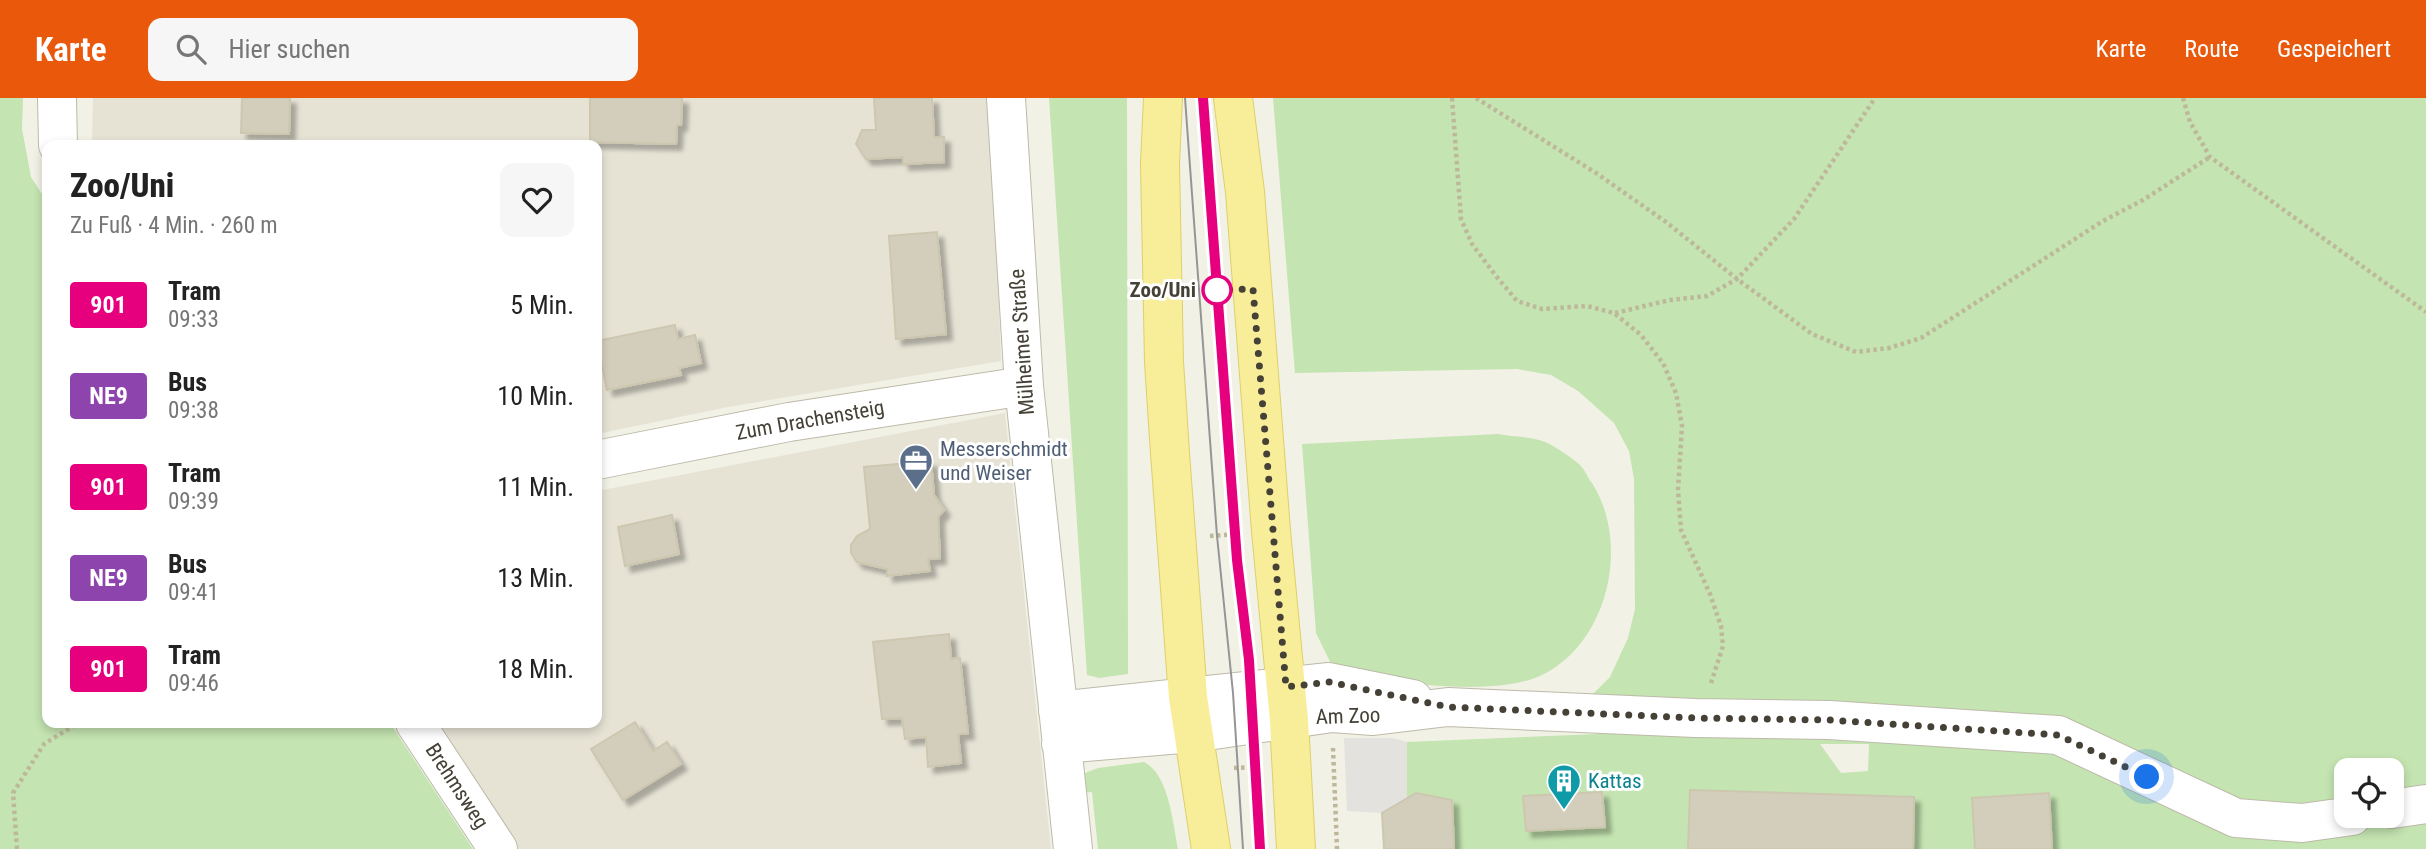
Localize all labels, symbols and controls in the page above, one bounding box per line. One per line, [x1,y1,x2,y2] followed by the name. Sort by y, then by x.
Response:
[148,18,638,81] search box
[35,30,106,69] text: Karte
[172,30,210,68] icon: search
[228,34,350,64] text: Hier suchen
[2096,35,2146,63] text: Karte
[2184,35,2239,63] text: Route
[2277,35,2391,63] text: Gespeichert
[500,163,574,237] button: heart
[70,166,174,205] text: Zoo/Uni
[70,212,278,239] text: Zu Fuß · 4 Min. · 260 m
[1005,268,1039,416] street label: Mülheimer Straße
[1202,275,1232,305] marker: Zoo/Uni
[168,276,221,306] text: Tram
[1130,278,1196,302] place label: Zoo/Uni
[510,290,574,320] text: 5 Min.
[90,291,127,319] text: 901
[168,306,219,333] text: 09:33
[168,367,207,397] text: Bus
[497,381,574,411] text: 10 Min.
[89,382,128,410] text: NE9
[734,395,886,445] street label: Zum Drachensteig
[168,397,219,424] text: 09:38
[940,437,1068,485] place label: Messerschmidt und Weiser
[897,442,935,491] office icon: Messerschmidt und Weiser
[168,458,221,488] text: Tram
[497,472,574,502] text: 11 Min.
[90,473,127,501] text: 901
[168,488,219,515] text: 09:39
[168,549,207,579] text: Bus
[497,563,574,593] text: 13 Min.
[89,564,128,592] text: NE9
[168,579,219,606] text: 09:41
[168,640,221,670] text: Tram
[497,654,574,684] text: 18 Min.
[90,655,127,683] text: 901
[168,670,219,697] text: 09:46
[1315,703,1381,729] street label: Am Zoo
[421,739,493,833] street label: Brehmsweg
[2334,758,2404,828] map controls
[2334,758,2404,828] button: locate
[2129,759,2164,794] your location
[1545,762,1583,811] building icon: Kattas
[1588,769,1642,793] place label: Kattas

